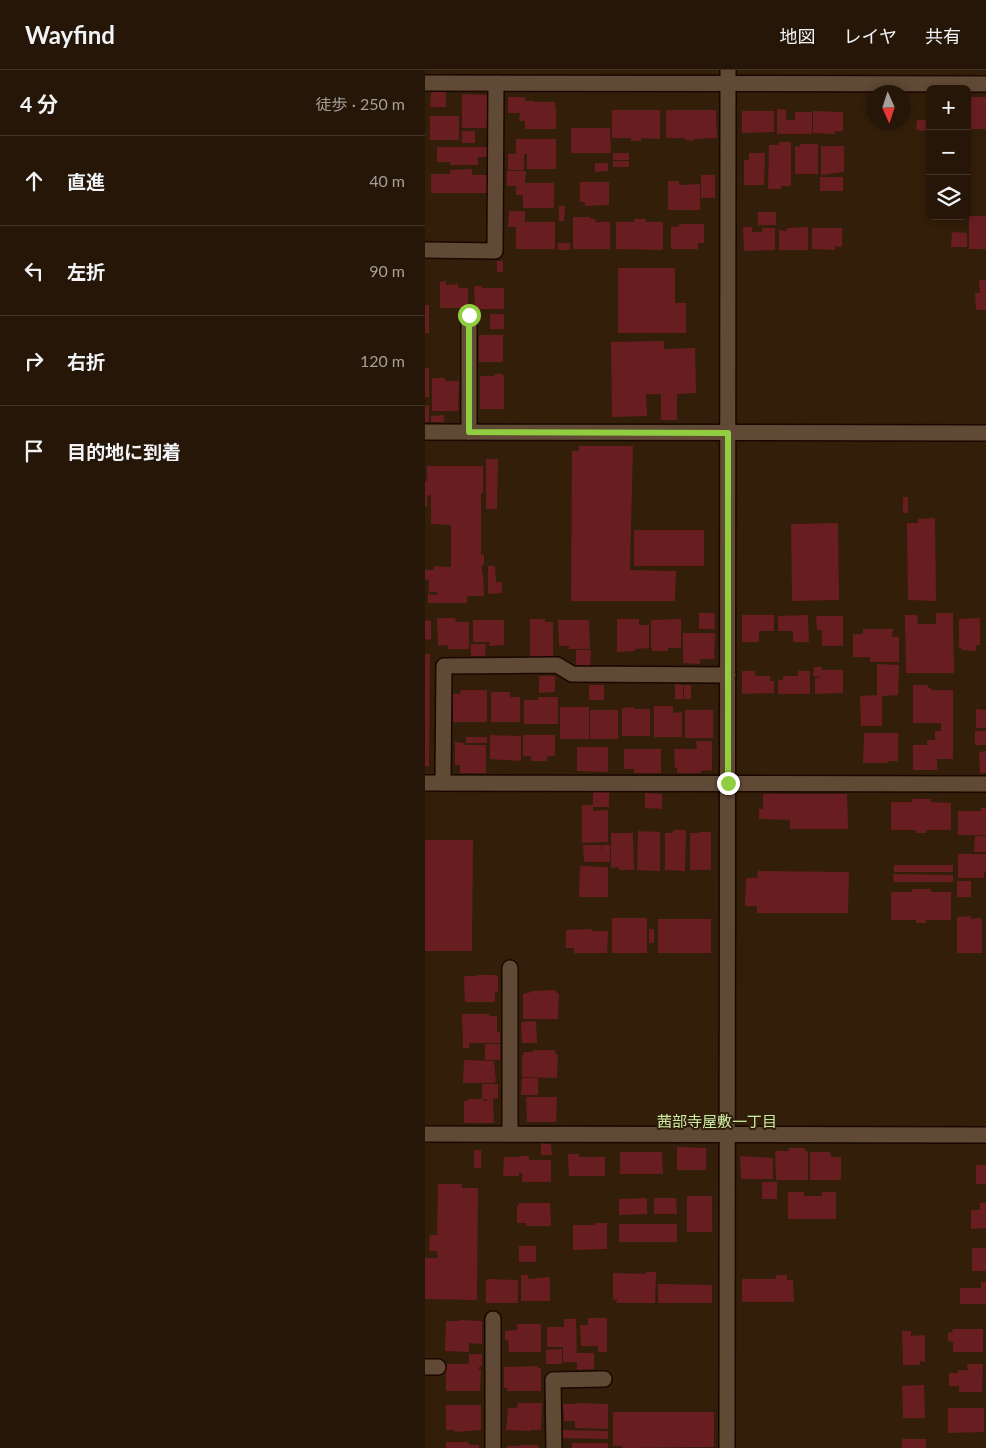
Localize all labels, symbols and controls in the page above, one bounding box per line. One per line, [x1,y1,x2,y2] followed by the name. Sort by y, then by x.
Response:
[25,20,115,49] text: Wayfind
[780,25,816,47] text: 地図
[844,25,897,47] text: レイヤ
[925,25,961,47] text: 共有
[866,85,911,130] north arrow
[926,85,971,220] map controls
[926,85,971,130] button: +
[20,91,58,116] text: 4 分
[316,94,405,113] text: 徒歩 · 250 m
[926,130,971,175] button: −
[20,167,48,195] icon: ahead
[67,170,105,193] text: 直進
[369,171,405,190] text: 40 m
[926,175,971,220] button: layers
[20,257,48,285] icon: left
[67,260,105,283] text: 左折
[369,261,405,280] text: 90 m
[458,304,481,327] route start
[20,347,48,375] icon: right
[67,350,105,373] text: 右折
[360,351,405,370] text: 120 m
[20,437,48,465] icon: arrive
[67,440,181,463] text: 目的地に到着
[717,772,740,795] route end
[657,1112,777,1130] district label: 茜部寺屋敷一丁目

